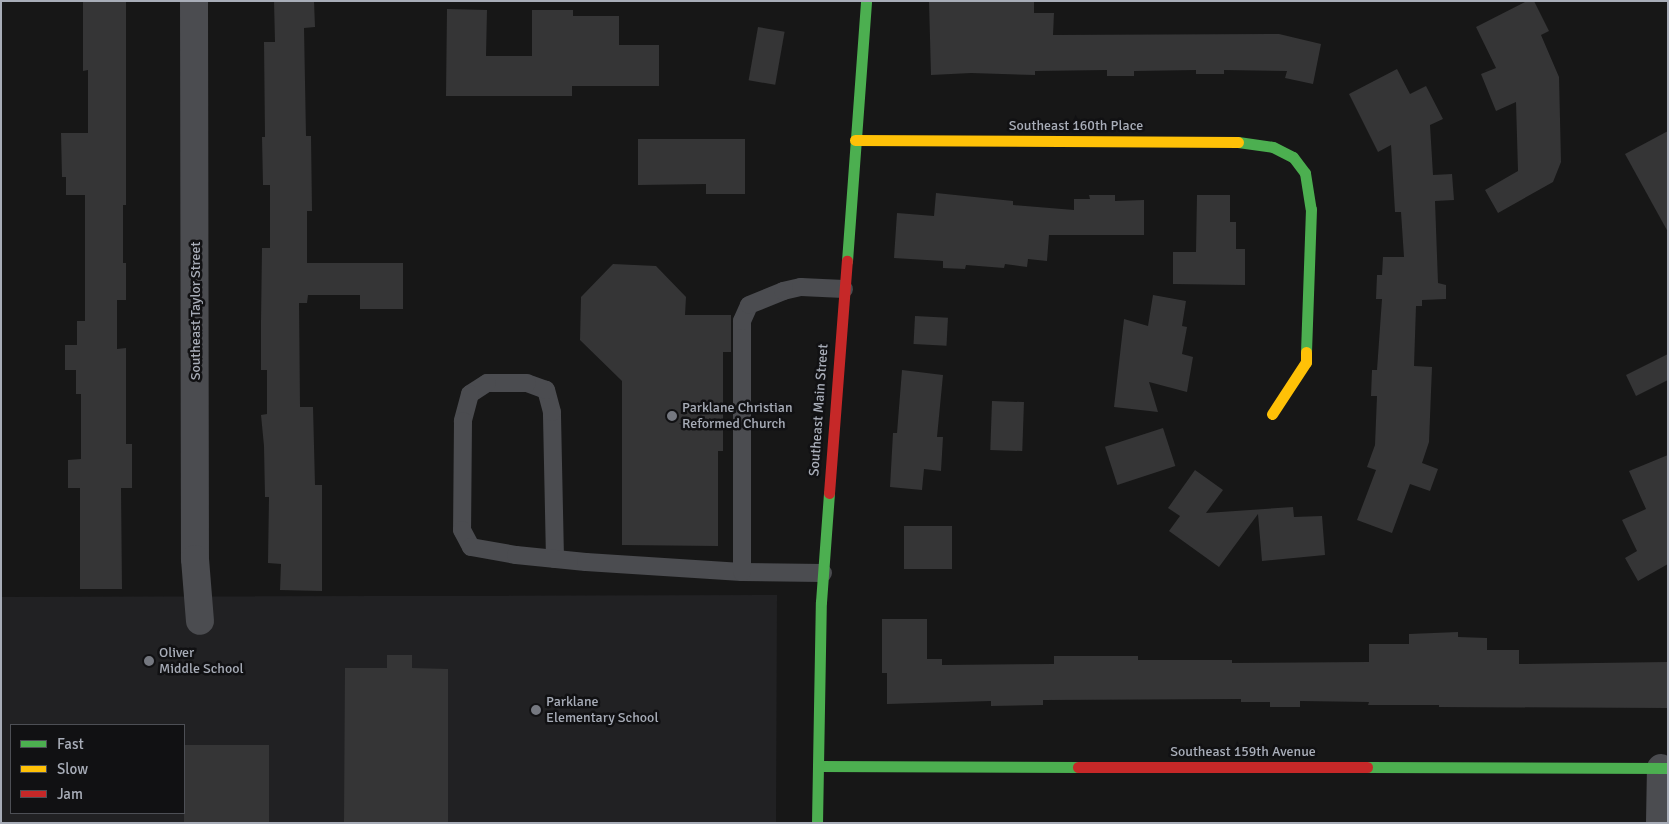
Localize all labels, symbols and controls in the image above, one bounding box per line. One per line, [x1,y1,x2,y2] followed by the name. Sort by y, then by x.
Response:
[1009,118,1143,134] street label: Southeast 160th Place
[188,242,204,380] street label: Southeast Taylor Street
[806,343,832,477] street label: Southeast Main Street
[682,400,793,432] place label: Parklane Christian Reformed Church
[666,410,678,422] marker: Parklane Christian Reformed Church
[159,645,244,678] place label: Oliver Middle School
[143,655,155,667] marker: Oliver Middle School
[546,694,659,726] place label: Parklane Elementary School
[530,704,542,716] marker: Parklane Elementary School
[10,724,185,814] legend
[57,735,84,753] text: Fast
[1170,744,1316,760] street label: Southeast 159th Avenue
[57,760,88,778] text: Slow
[57,785,83,803] text: Jam

